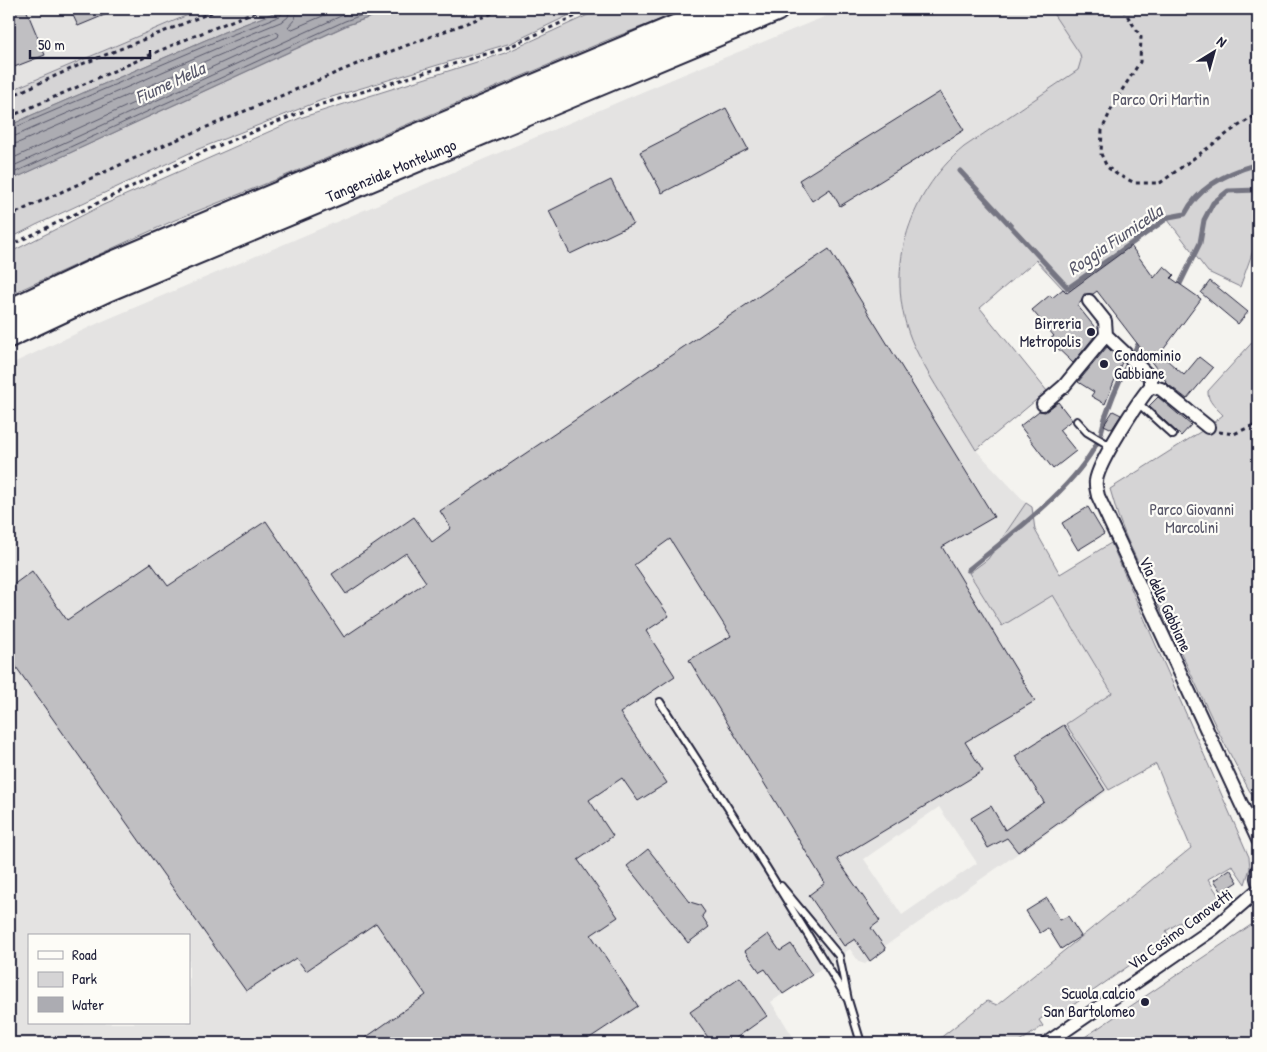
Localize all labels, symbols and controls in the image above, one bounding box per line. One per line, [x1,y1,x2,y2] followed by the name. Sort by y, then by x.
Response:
[30,28,150,60] scale bar
[1190,28,1240,78] north arrow
[1213,31,1231,51] text: N
[38,34,65,55] text: 50 m
[131,55,210,110] water label: Fiume Mella
[1112,88,1210,110] park label: Parco Ori Martin
[322,133,460,207] street label: Tangenziale Montelungo
[1062,197,1169,281] water label: Roggia Fiumicella
[1020,312,1081,352] place label: Birreria Metropolis
[1085,326,1097,338] marker: Birreria Metropolis
[1114,344,1181,384] place label: Condominio Gabbiane
[1098,358,1110,370] marker: Condominio Gabbiane
[1150,498,1234,538] park label: Parco Giovanni Marcolini
[1134,553,1198,656] street label: Via delle Gabbiane
[1123,883,1237,975] street label: Via Cosimo Canovetti
[28,934,190,1024] legend
[72,944,97,965] text: Road
[72,968,97,989] text: Park
[1044,982,1136,1022] place label: Scuola calcio San Bartolomeo
[72,994,104,1015] text: Water
[1139,996,1151,1008] marker: Scuola calcio San Bartolomeo

